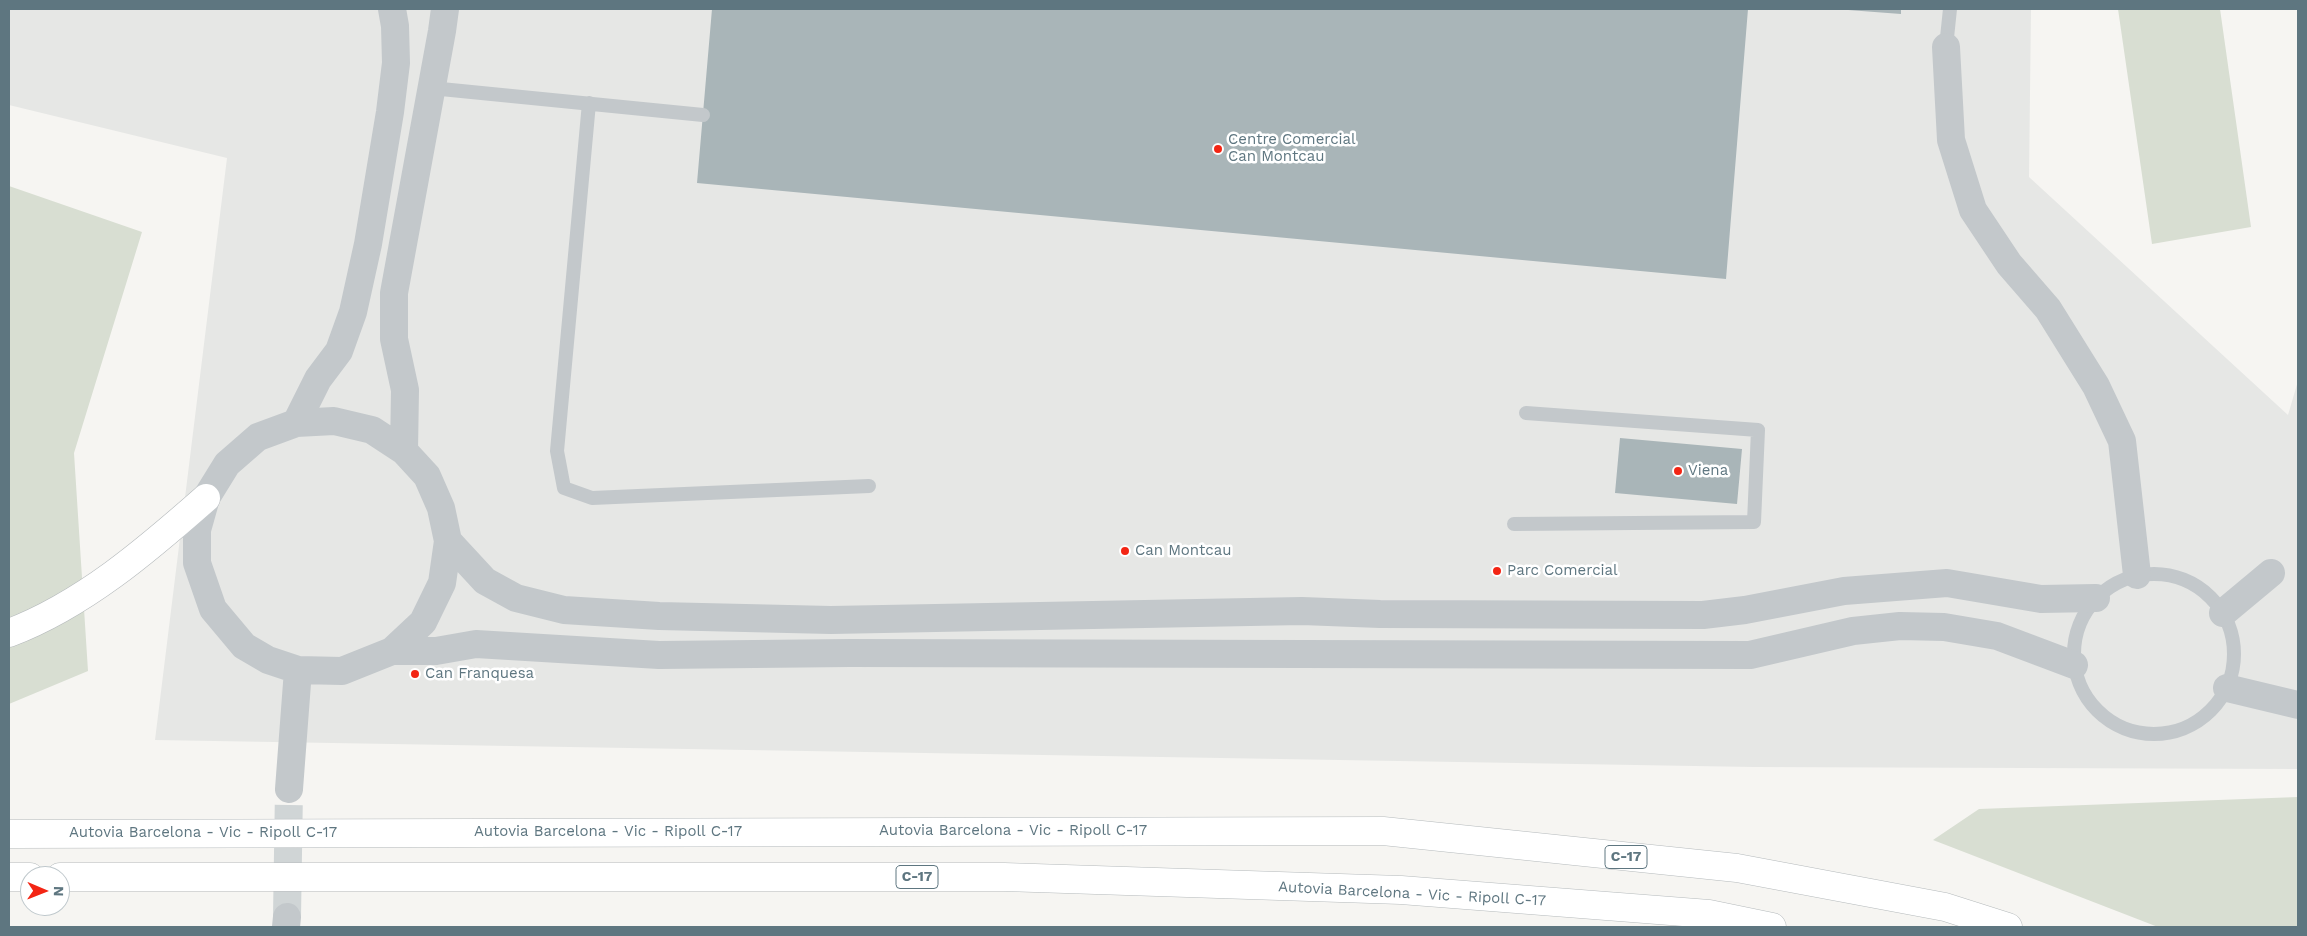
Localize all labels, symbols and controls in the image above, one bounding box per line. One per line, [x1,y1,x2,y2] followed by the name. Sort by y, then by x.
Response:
[1228,131,1356,166] place label: Centre Comercial Can Montcau
[1212,143,1224,155] marker: Centre Comercial Can Montcau
[1688,462,1728,480] place label: Viena
[1672,465,1684,477] marker: Viena
[1135,542,1231,560] place label: Can Montcau
[1119,545,1131,557] marker: Can Montcau
[1507,562,1618,580] place label: Parc Comercial
[1491,565,1503,577] marker: Parc Comercial
[425,665,534,683] place label: Can Franquesa
[409,668,421,680] marker: Can Franquesa
[879,822,1147,840] street label: Autovia Barcelona - Vic - Ripoll C-17
[474,823,742,841] street label: Autovia Barcelona - Vic - Ripoll C-17
[69,824,337,842] street label: Autovia Barcelona - Vic - Ripoll C-17
[1605,846,1647,869] road number: C-17
[20,866,70,916] north arrow
[896,866,938,889] road number: C-17
[1278,878,1546,910] street label: Autovia Barcelona - Vic - Ripoll C-17
[51,886,67,897] text: N

